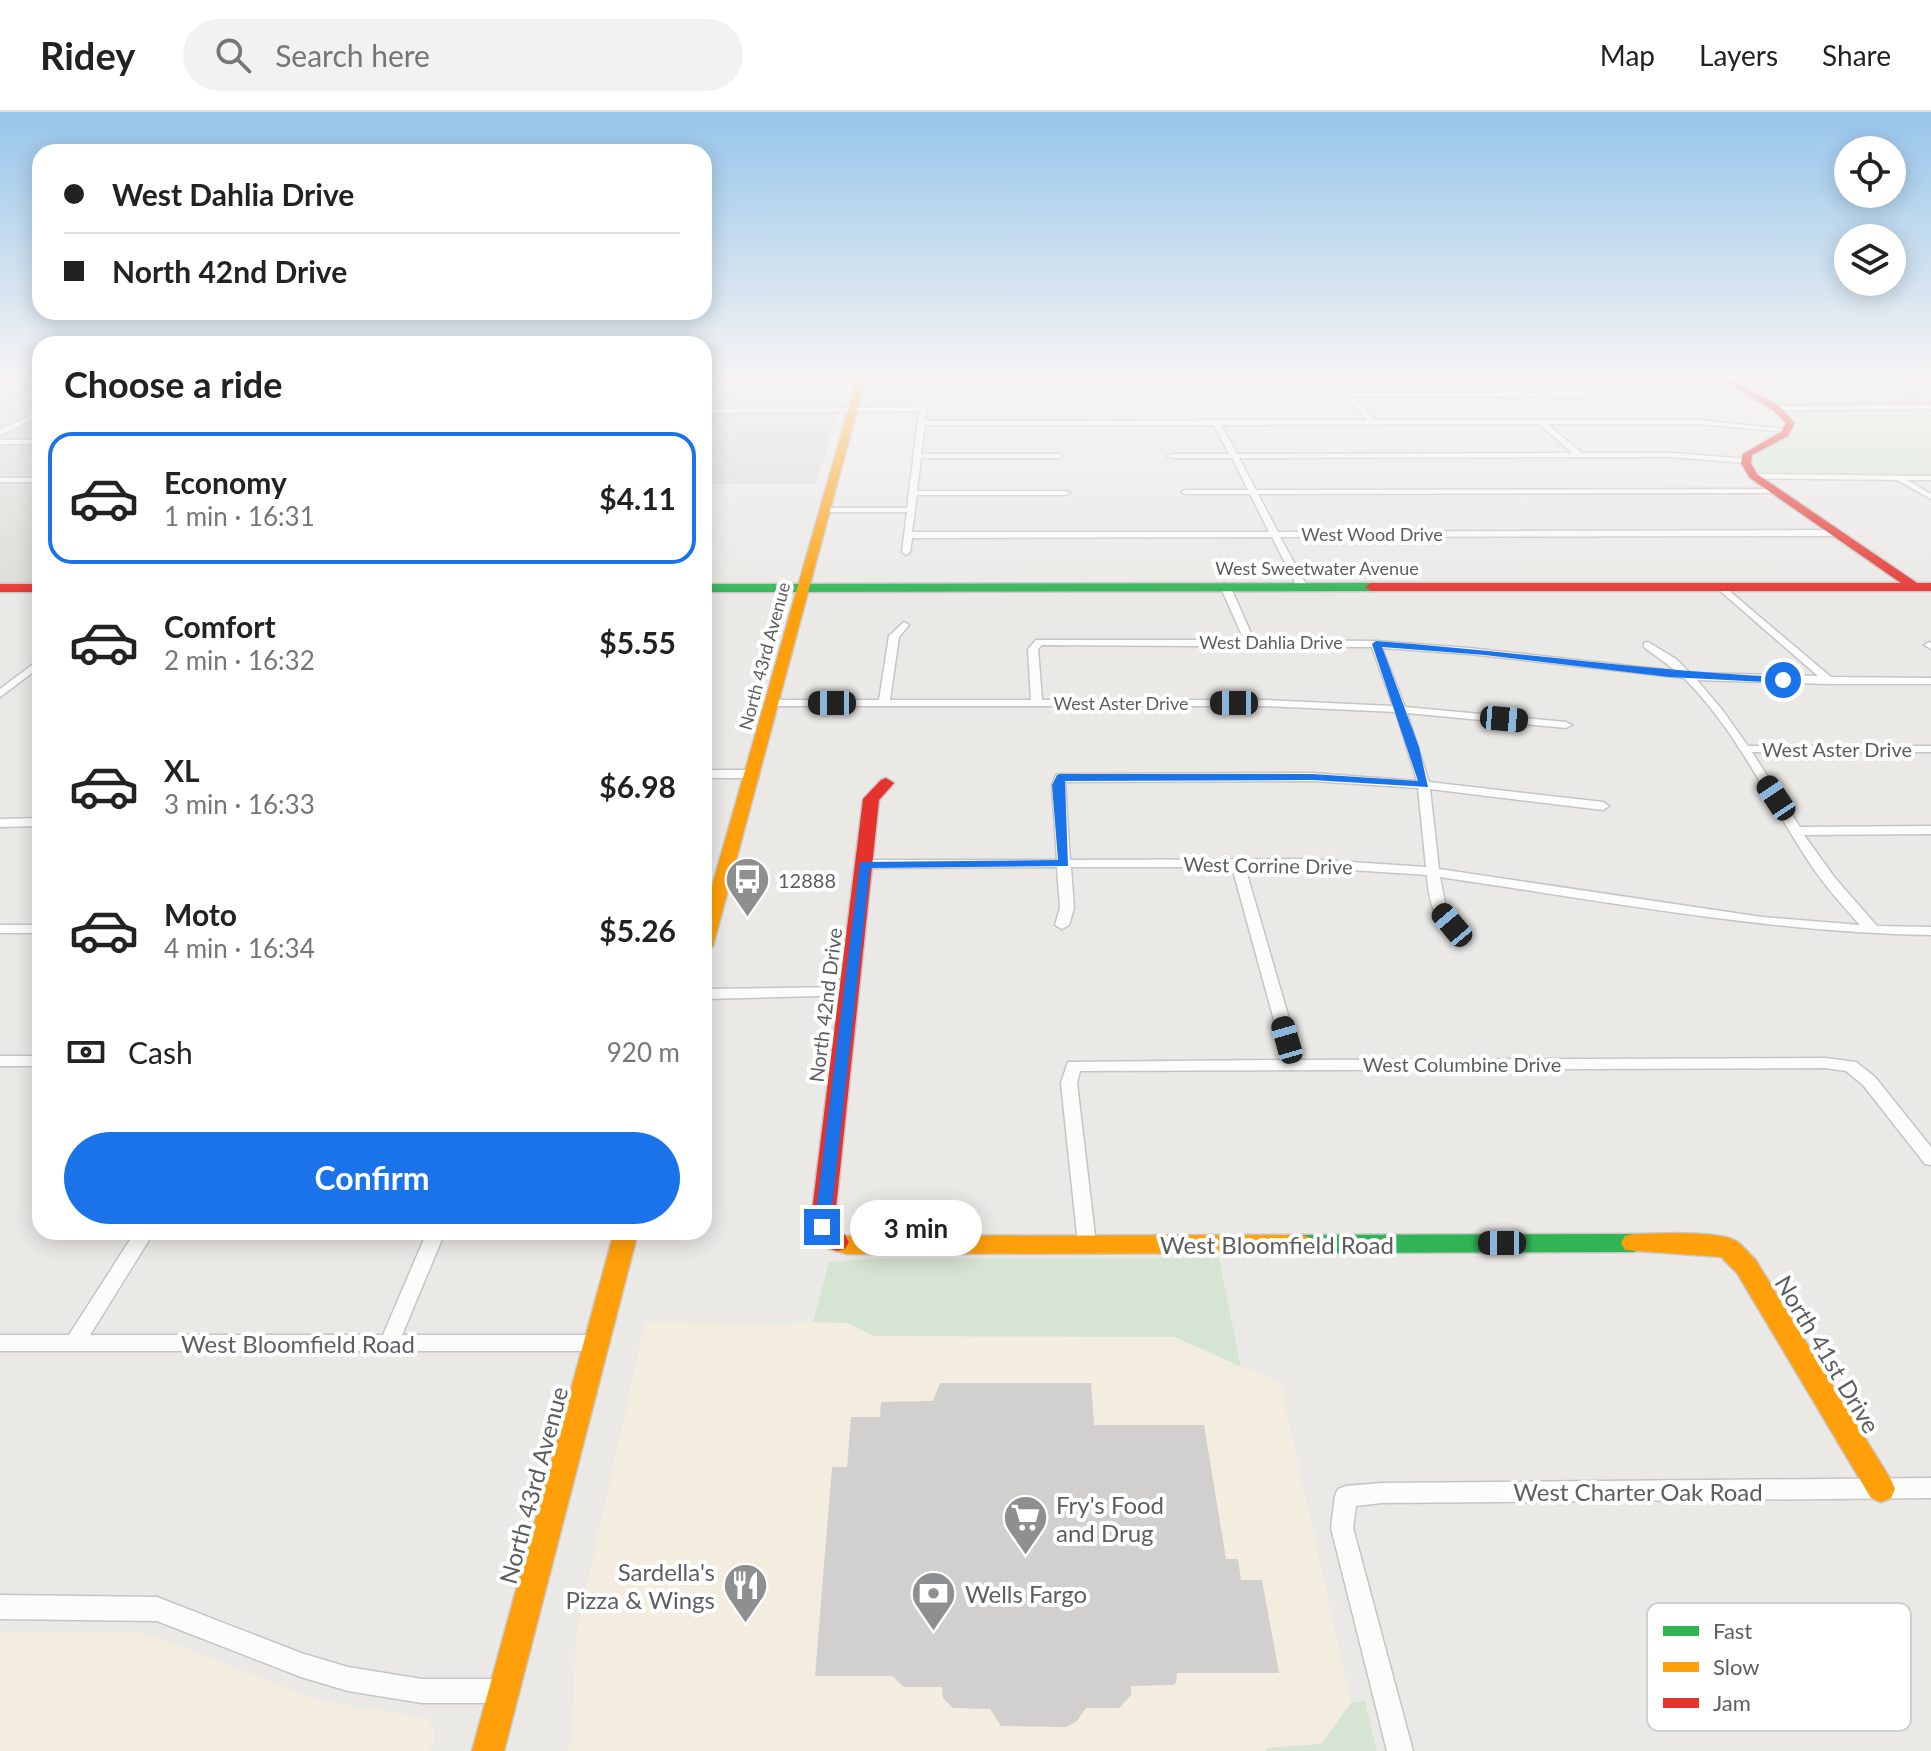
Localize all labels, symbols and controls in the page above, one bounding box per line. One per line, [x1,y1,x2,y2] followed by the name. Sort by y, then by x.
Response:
[183,19,743,91] search box
[40,32,135,78] text: Ridey
[211,33,255,77] icon: search
[275,37,430,73] text: Search here
[1600,38,1655,72] text: Map
[1699,38,1778,72] text: Layers
[1822,38,1891,72] text: Share
[1834,136,1906,296] map controls
[1834,136,1906,208] button: locate
[112,176,354,212] text: West Dahlia Drive
[1834,224,1906,296] button: layers
[112,253,347,289] text: North 42nd Drive
[64,362,283,406] text: Choose a ride
[68,462,140,534] icon: car
[164,464,287,500] text: Economy
[599,480,676,516] text: $4.11
[164,500,315,532] text: 1 min · 16:31
[1301,523,1443,545] street label: West Wood Drive
[1215,557,1419,579] street label: West Sweetwater Avenue
[734,580,794,732] street label: North 43rd Avenue
[68,606,140,678] icon: car
[164,608,276,644] text: Comfort
[599,624,676,660] text: $5.55
[1199,631,1343,653] street label: West Dahlia Drive
[164,644,315,676] text: 2 min · 16:32
[1765,662,1801,698] route start
[808,691,856,715] car
[1210,691,1258,715] car
[1054,692,1188,714] street label: West Aster Drive
[1479,705,1529,733] car
[1762,737,1912,761] street label: West Aster Drive
[68,750,140,822] icon: car
[164,752,200,788] text: XL
[599,768,676,804] text: $6.98
[1753,771,1799,825] car
[164,788,315,820] text: 3 min · 16:33
[1183,852,1353,878] street label: West Corrine Drive
[723,856,771,919] bus stop icon: 12888
[778,868,836,892] place label: 12888
[68,894,140,966] icon: car
[164,896,237,932] text: Moto
[1427,899,1477,951] car
[599,912,676,948] text: $5.26
[804,926,846,1084] street label: North 42nd Drive
[164,932,315,964] text: 4 min · 16:34
[1269,1014,1305,1066] car
[64,1030,108,1074] icon: cash
[128,1034,193,1070] text: Cash
[607,1036,680,1068] text: 920 m
[1363,1052,1561,1076] street label: West Columbine Drive
[64,1132,680,1224] button: Confirm
[850,1199,982,1255] callout: 3 min
[804,1209,840,1245] route end
[884,1212,948,1244] text: 3 min
[1160,1230,1394,1259] street label: West Bloomfield Road
[1478,1231,1526,1255] car
[1770,1270,1886,1438] street label: North 41st Drive
[181,1329,415,1358] street label: West Bloomfield Road
[493,1383,573,1587] street label: North 43rd Avenue
[1513,1477,1763,1506] street label: West Charter Oak Road
[1056,1490,1164,1547] place label: Fry's Food and Drug
[1001,1494,1049,1557] supermarket icon: Fry's Food and Drug
[565,1557,715,1614] place label: Sardella's Pizza & Wings
[722,1561,770,1624] restaurant icon: Sardella's Pizza & Wings
[910,1569,958,1632] bank icon: Wells Fargo
[965,1579,1087,1608] place label: Wells Fargo
[1647,1603,1911,1731] legend
[1713,1617,1752,1644] text: Fast
[1713,1653,1760,1680] text: Slow
[1713,1689,1751,1716] text: Jam

